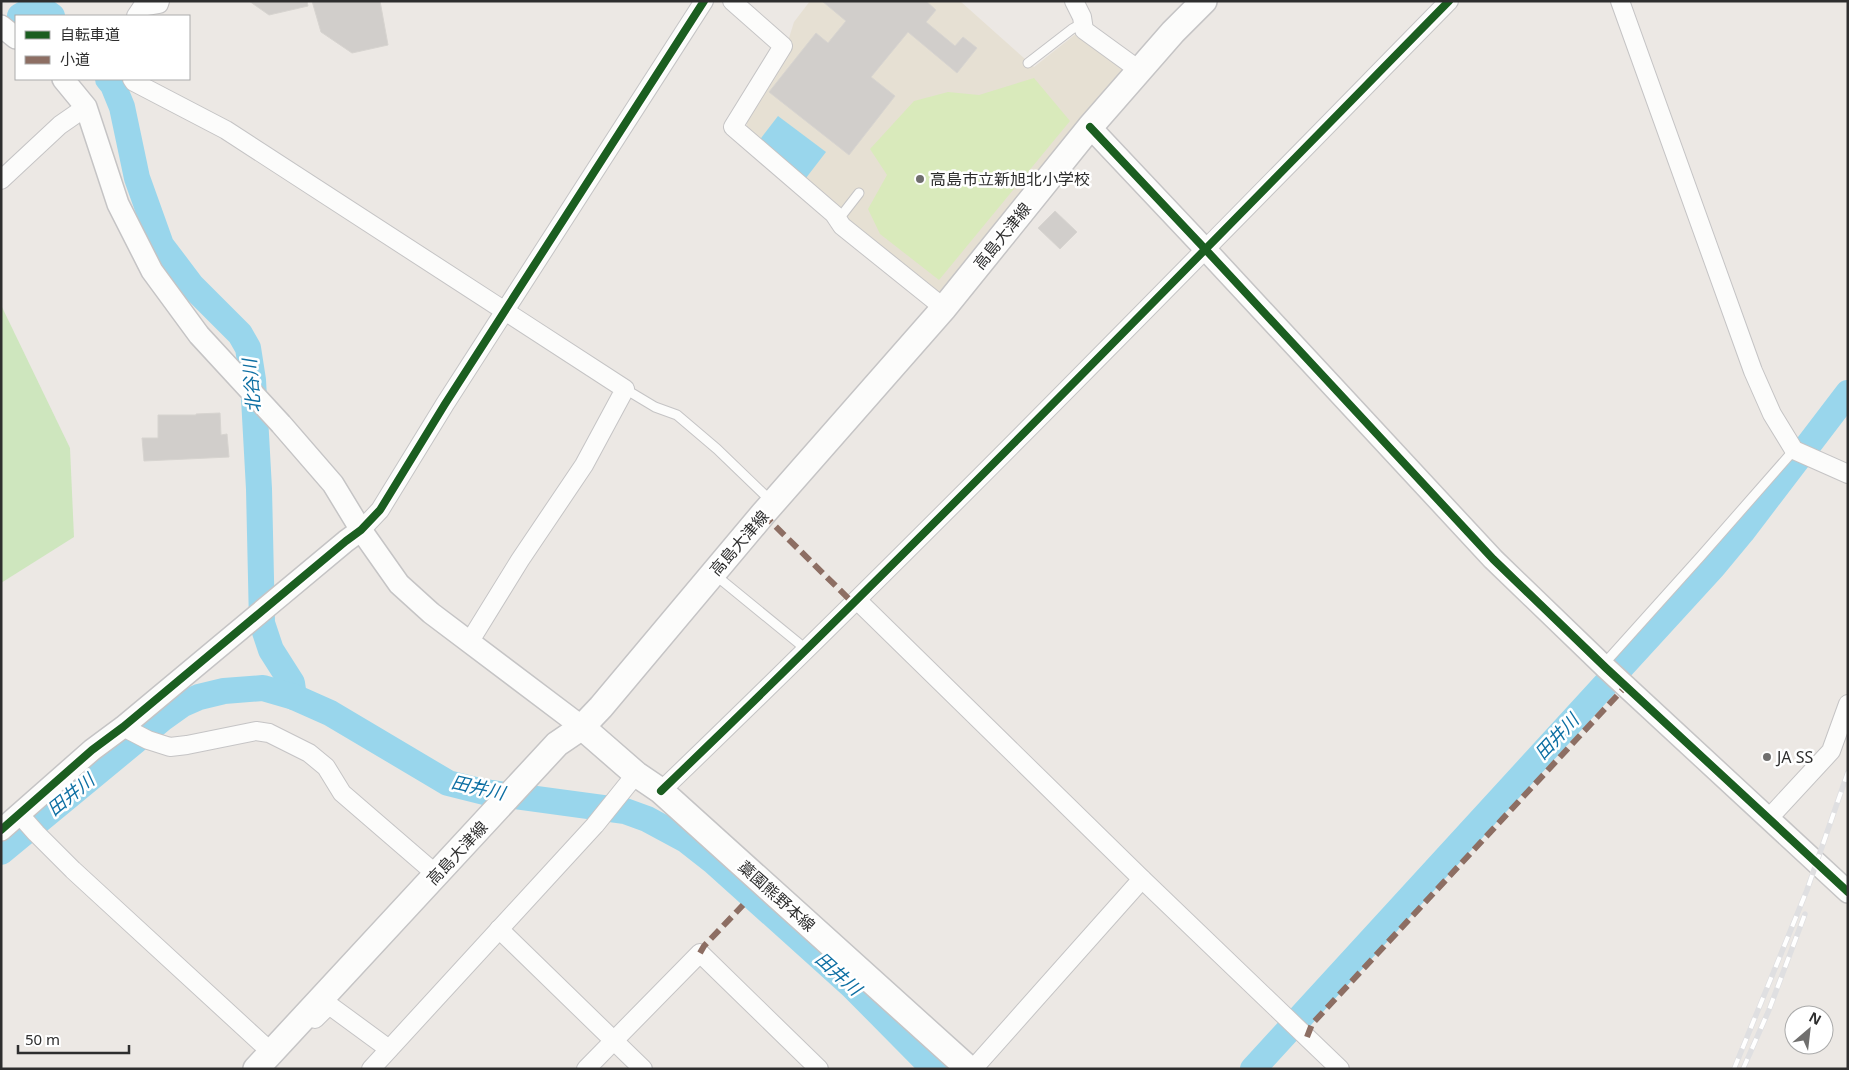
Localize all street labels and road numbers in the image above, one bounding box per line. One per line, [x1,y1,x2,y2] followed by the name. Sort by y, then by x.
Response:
[968,198,1036,274] street label: 高島大津線
[704,506,774,580] street label: 高島大津線
[422,816,492,890] street label: 高島大津線
[734,856,820,936] street label: 藁園熊野本線

